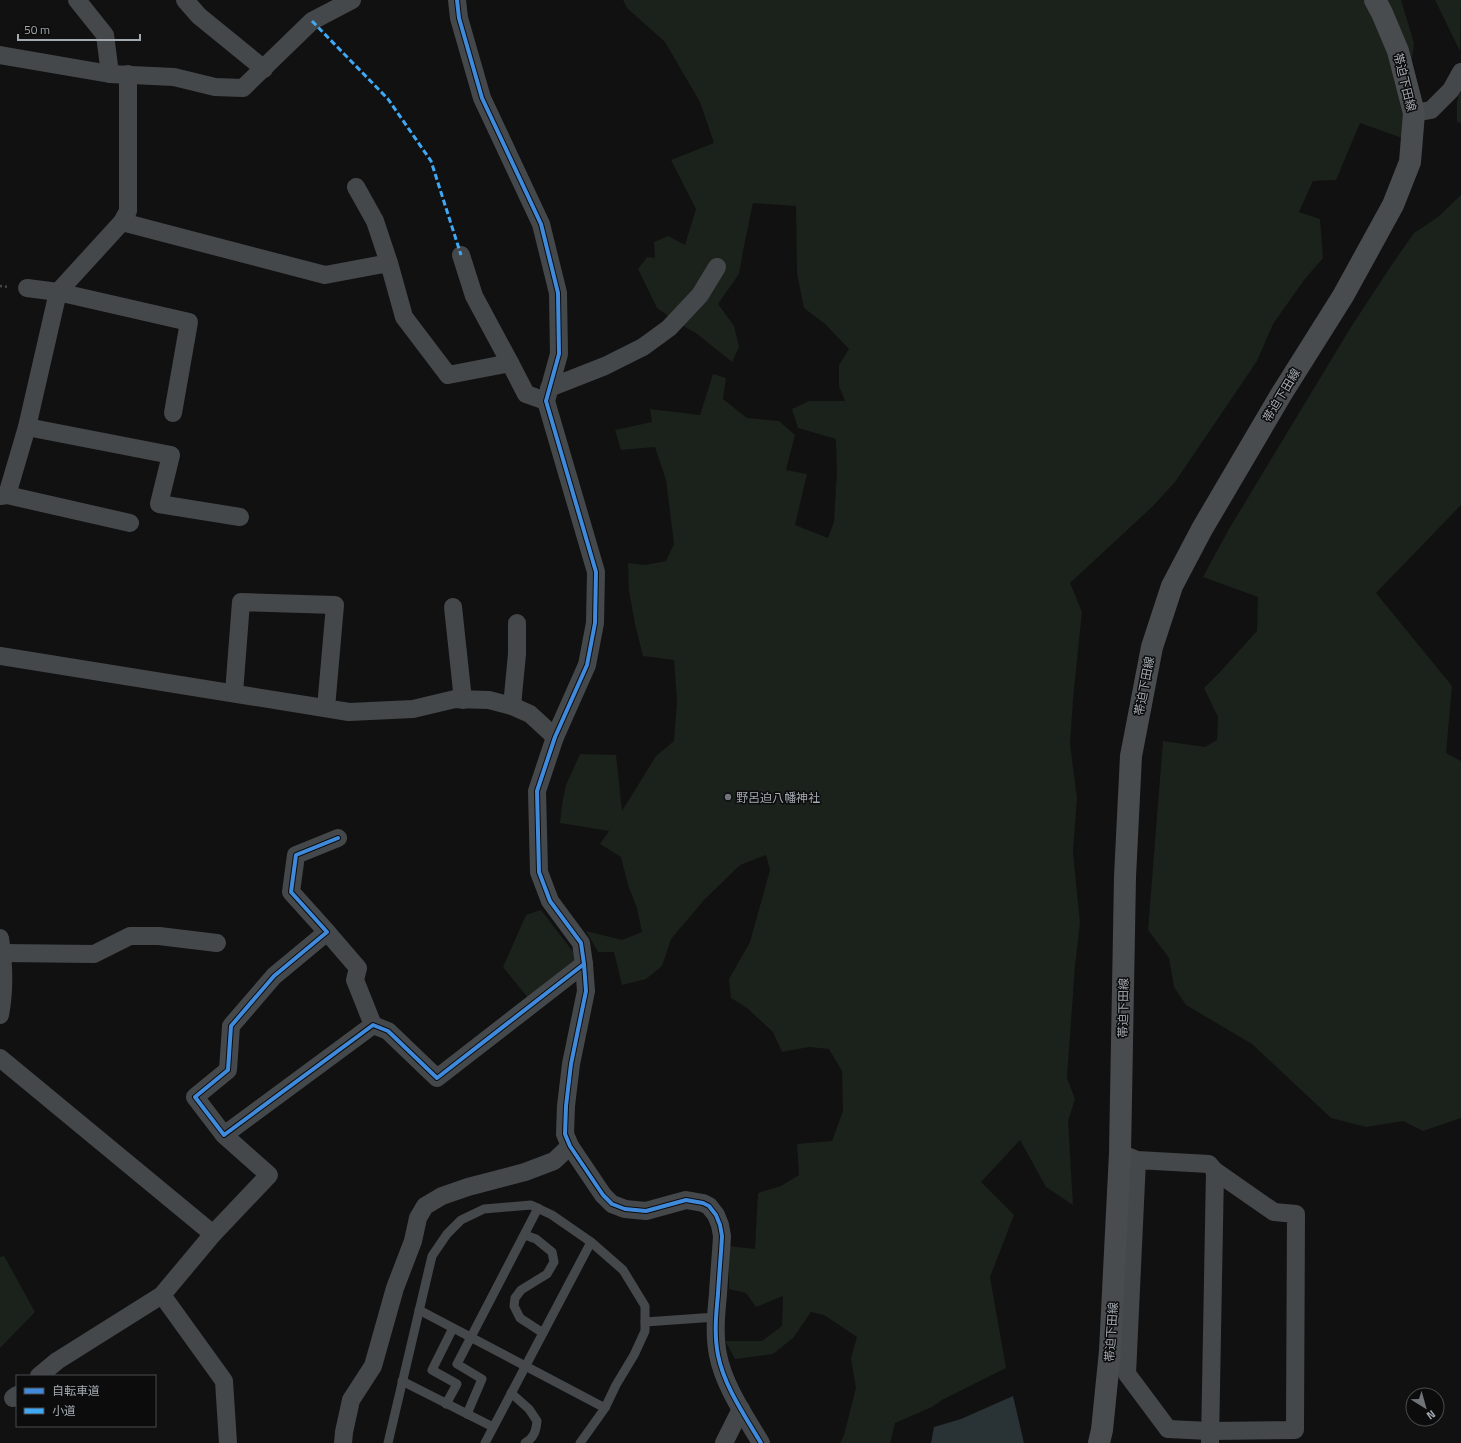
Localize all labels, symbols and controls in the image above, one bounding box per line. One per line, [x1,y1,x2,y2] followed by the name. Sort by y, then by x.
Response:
[18,16,140,42] scale bar
[24,20,50,39] text: 50 m
[1389,51,1421,113] street label: 帯迫下田線
[1257,364,1305,426] street label: 帯迫下田線
[1129,655,1159,717] street label: 帯迫下田線
[736,788,820,807] place label: 野呂迫八幡神社
[723,792,733,802] marker: 野呂迫八幡神社
[1113,978,1133,1038] street label: 帯迫下田線
[1099,1301,1123,1363] street label: 帯迫下田線
[16,1375,156,1427] legend
[52,1381,100,1400] text: 自転車道
[1405,1387,1445,1427] north arrow
[52,1401,76,1420] text: 小道
[1423,1406,1439,1424] text: N

